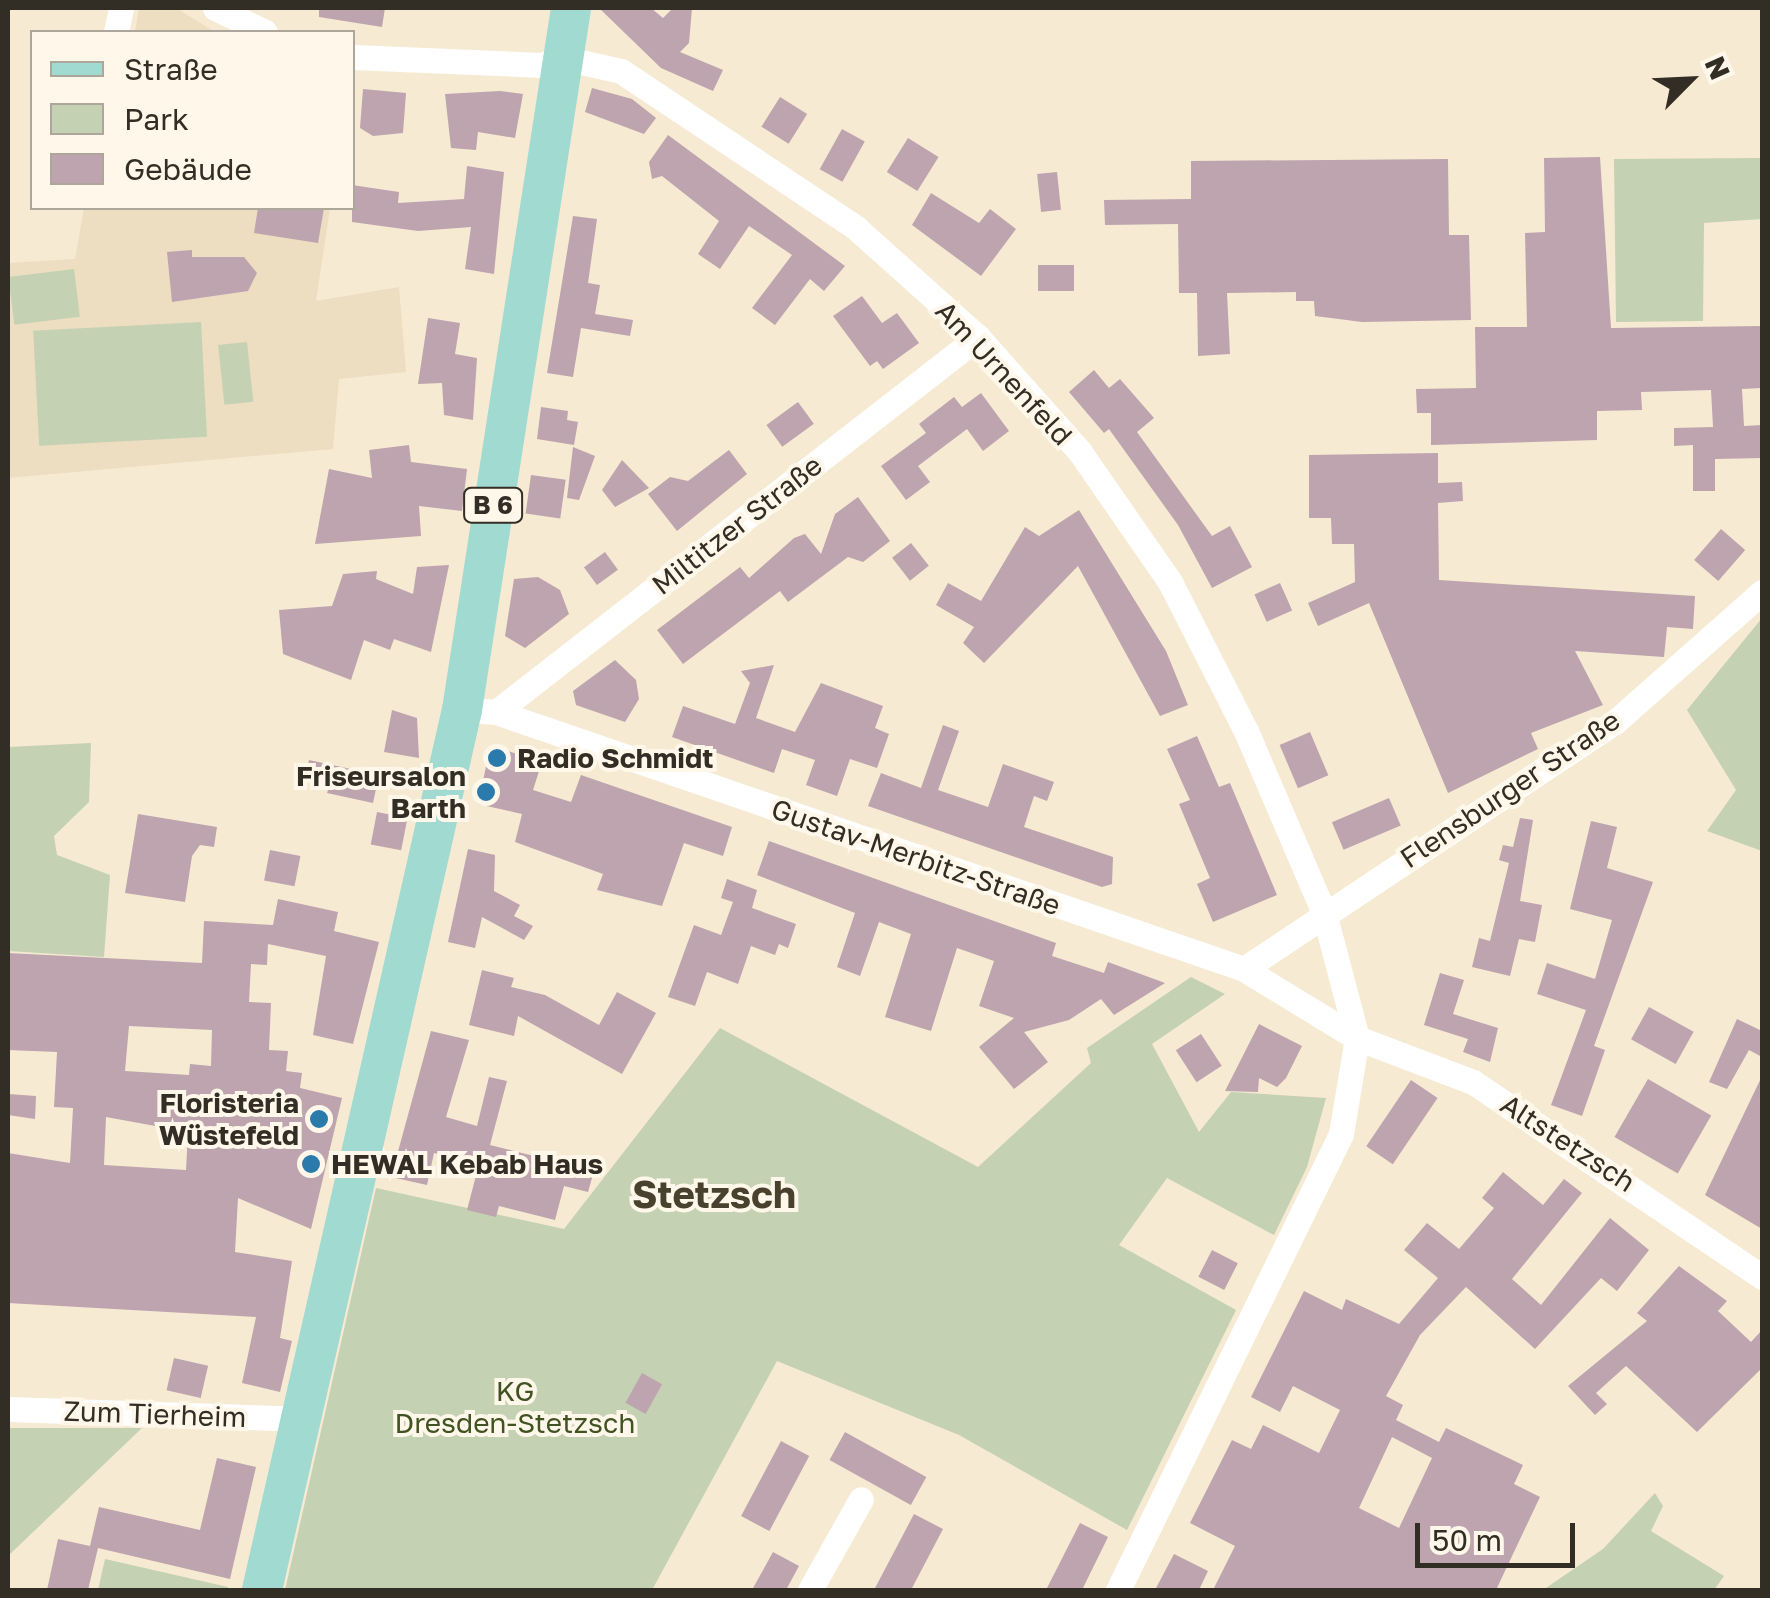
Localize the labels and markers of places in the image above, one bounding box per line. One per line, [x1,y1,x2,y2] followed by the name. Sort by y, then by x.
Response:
[517,741,713,775] place label: Radio Schmidt
[486,747,508,769] marker: Radio Schmidt
[296,759,466,825] place label: Friseursalon Barth
[475,781,497,803] marker: Friseursalon Barth
[159,1086,299,1152] place label: Floristeria Wüstefeld
[308,1108,330,1130] marker: Floristeria Wüstefeld
[331,1147,603,1181] place label: HEWAL Kebab Haus
[300,1153,322,1175] marker: HEWAL Kebab Haus

